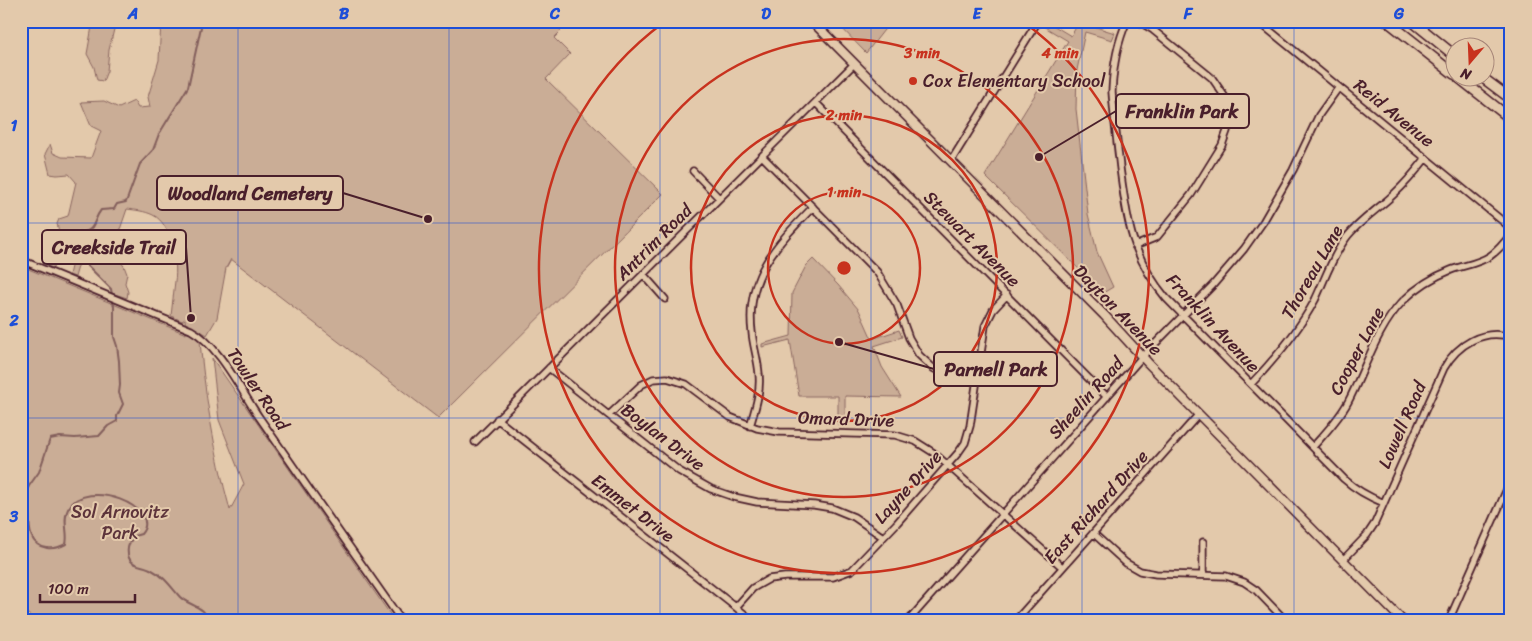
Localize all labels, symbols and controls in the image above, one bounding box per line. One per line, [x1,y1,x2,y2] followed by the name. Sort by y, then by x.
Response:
[127,0,138,28] text: A
[339,0,350,28] text: B
[549,0,561,28] text: C
[761,0,771,28] text: D
[973,0,983,28] text: E
[1183,0,1194,28] text: F
[1393,0,1405,28] text: G
[1444,38,1494,88] north arrow
[903,40,941,66] text: 3 min
[1040,40,1079,66] text: 4 min
[1457,60,1476,88] text: N
[923,65,1106,97] place label: Cox Elementary School
[1346,70,1442,156] street label: Reid Avenue
[907,75,919,87] marker: Cox Elementary School
[1116,94,1249,128] callout: Franklin Park
[1125,95,1239,128] text: Franklin Park
[825,102,863,128] text: 2 min
[11,111,18,140] text: 1
[157,176,343,210] callout: Woodland Cemetery
[168,177,333,210] text: Woodland Cemetery
[827,179,862,205] text: 1 min
[916,183,1028,295] street label: Stewart Avenue
[607,195,701,289] street label: Antrim Road
[1272,219,1352,325] street label: Thoreau Lane
[42,230,186,264] callout: Creekside Trail
[51,231,177,264] text: Creekside Trail
[1065,256,1171,364] street label: Dayton Avenue
[835,259,853,277] centre of rings
[1158,265,1268,381] street label: Franklin Avenue
[1320,301,1394,401] street label: Cooper Lane
[8,306,19,335] text: 2
[218,341,299,438] street label: Towler Road
[1040,348,1133,447] street label: Sheelin Road
[934,352,1057,386] callout: Parnell Park
[944,353,1048,386] text: Parnell Park
[1369,375,1436,474] street label: Lowell Road
[614,394,712,480] street label: Boylan Drive
[797,401,895,437] street label: Omard Drive
[866,442,950,532] street label: Layne Drive
[1035,442,1157,572] street label: East Richard Drive
[584,465,682,551] street label: Emmet Drive
[71,496,170,549] park label: Sol Arnovitz Park
[9,502,19,531] text: 3
[40,571,135,603] scale bar
[48,576,89,602] text: 100 m

